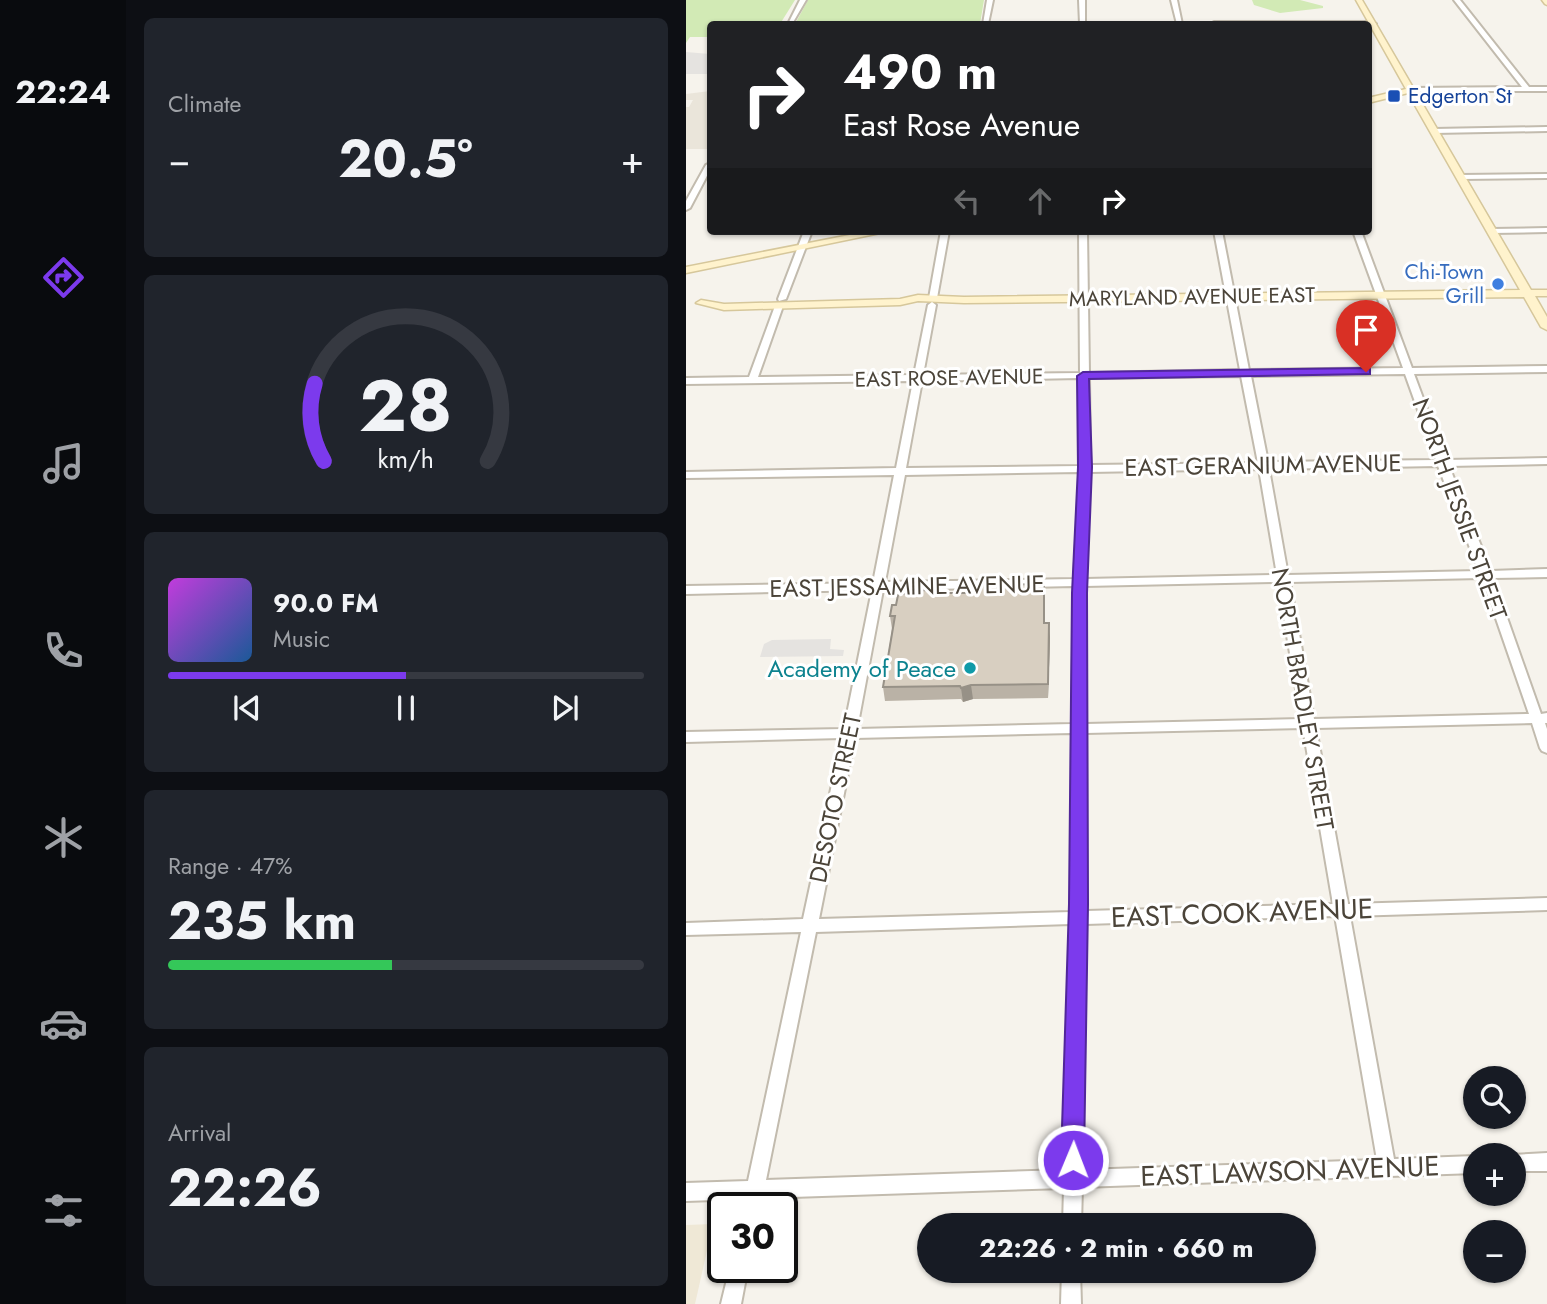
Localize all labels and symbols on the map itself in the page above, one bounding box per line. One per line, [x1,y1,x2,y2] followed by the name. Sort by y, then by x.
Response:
[1408,81,1512,111] place label: Edgerton St
[1386,88,1402,104] marker: Edgerton St
[1405,257,1484,311] place label: Chi-Town Grill
[1490,276,1506,292] marker: Chi-Town Grill
[1069,280,1316,314] street label: MARYLAND AVENUE EAST
[1336,300,1396,372] pin
[854,361,1044,395] street label: EAST ROSE AVENUE
[1404,393,1516,625] street label: NORTH JESSIE STREET
[1124,445,1402,485] street label: EAST GERANIUM AVENUE
[1263,565,1343,833] street label: NORTH BRADLEY STREET
[769,566,1045,606] street label: EAST JESSAMINE AVENUE
[767,651,956,686] place label: Academy of Peace
[962,660,978,676] marker: Academy of Peace
[800,710,870,886] street label: DESOTO STREET
[1110,888,1374,938] street label: EAST COOK AVENUE
[1036,1123,1110,1197] position arrow
[1140,1145,1440,1197] street label: EAST LAWSON AVENUE
[707,1192,798,1283] speed limit sign: 30

